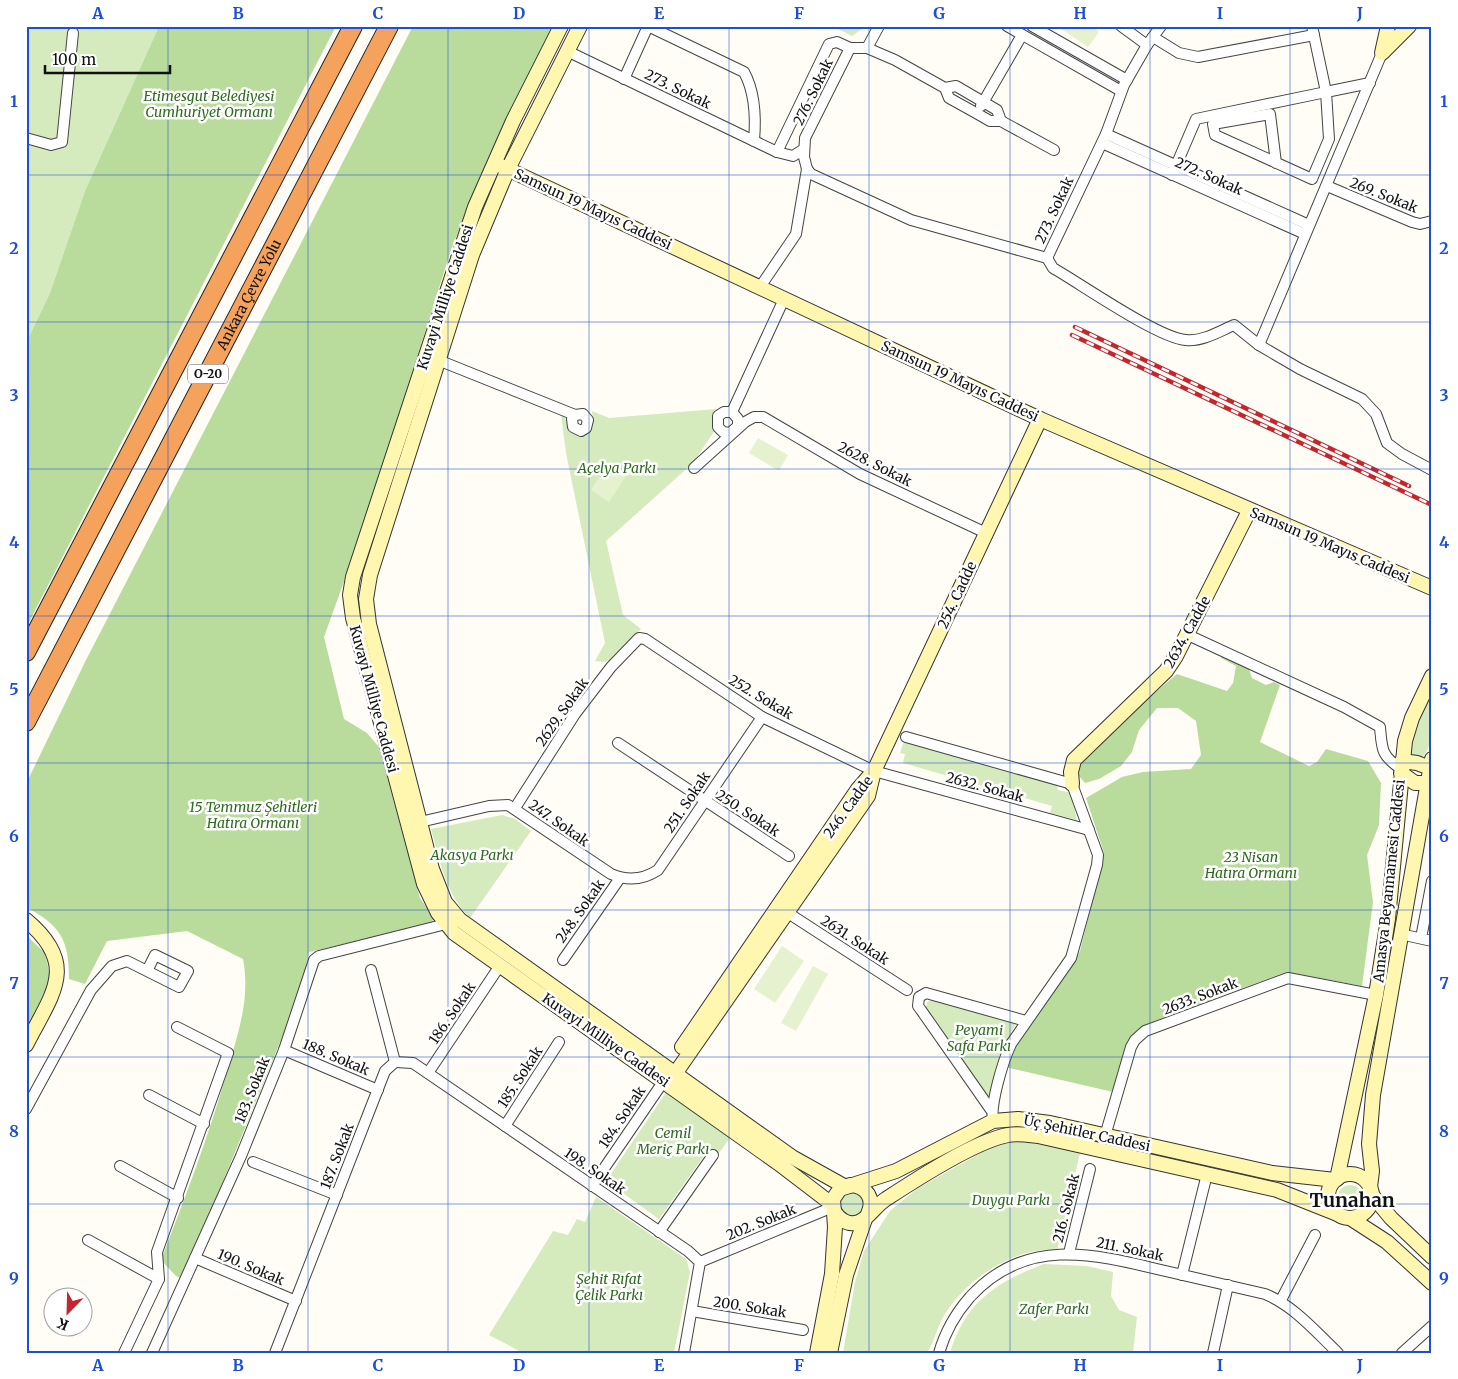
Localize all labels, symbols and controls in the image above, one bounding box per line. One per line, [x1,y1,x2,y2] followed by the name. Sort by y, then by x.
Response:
[91,3,104,23] text: A
[232,3,244,23] text: B
[373,3,383,23] text: C
[513,3,525,23] text: D
[654,3,665,23] text: E
[794,3,804,23] text: F
[933,3,945,23] text: G
[1073,3,1087,23] text: H
[1217,3,1223,23] text: I
[1356,3,1363,23] text: J
[45,42,170,74] scale bar
[52,50,96,69] text: 100 m
[789,56,837,128] street label: 276. Sokak
[642,65,714,113] street label: 273. Sokak
[143,87,275,121] park label: Etimesgut Belediyesi Cumhuriyet Ormanı
[10,91,18,111] text: 1
[1440,91,1448,111] text: 1
[1172,153,1246,199] street label: 272. Sokak
[511,164,675,254] street label: Samsun 19 Mayıs Caddesi
[1347,173,1421,217] street label: 269. Sokak
[1031,174,1077,246] street label: 273. Sokak
[413,222,477,372] street label: Kuvayi Milliye Caddesi
[212,236,285,354] street label: Ankara Çevre Yolu
[9,238,19,258] text: 2
[1439,238,1449,258] text: 2
[878,336,1042,426] street label: Samsun 19 Mayıs Caddesi
[188,364,228,384] road number: O-20
[9,385,19,405] text: 3
[1439,385,1449,405] text: 3
[835,438,915,490] street label: 2628. Sokak
[577,459,656,477] park label: Açelya Parkı
[1247,503,1413,587] street label: Samsun 19 Mayıs Caddesi
[9,532,19,552] text: 4
[1439,532,1449,552] text: 4
[934,559,980,631] street label: 254. Cadde
[1160,593,1214,671] street label: 2634. Cadde
[346,623,402,775] street label: Kuvayi Milliye Caddesi
[725,671,797,723] street label: 252. Sokak
[532,674,592,750] street label: 2629. Sokak
[9,679,19,699] text: 5
[1439,679,1449,699] text: 5
[660,768,714,836] street label: 251. Sokak
[944,768,1026,806] street label: 2632. Sokak
[819,772,877,842] street label: 246. Cadde
[1369,778,1409,984] street label: Amasya Beyannamesi Caddesi
[713,786,784,840] street label: 250. Sokak
[525,796,593,851] street label: 247. Sokak
[189,798,317,832] park label: 15 Temmuz Şehitleri Hatıra Ormanı
[9,826,19,846] text: 6
[1439,826,1449,846] text: 6
[429,846,514,864] park label: Akasya Parkı
[1204,848,1297,882] park label: 23 Nisan Hatıra Ormanı
[552,876,608,946] street label: 248. Sokak
[817,911,893,969] street label: 2631. Sokak
[9,973,19,993] text: 7
[1160,973,1240,1019] street label: 2633. Sokak
[1439,973,1449,993] text: 7
[425,978,479,1047] street label: 186. Sokak
[539,989,674,1091] street label: Kuvayi Milliye Caddesi
[947,1021,1011,1055] park label: Peyami Safa Parkı
[300,1035,372,1079] street label: 188. Sokak
[493,1043,547,1111] street label: 185. Sokak
[231,1054,273,1126] street label: 183. Sokak
[595,1082,649,1152] street label: 184. Sokak
[1022,1111,1152,1155] street label: Üç Şehitler Caddesi
[316,1120,358,1191] street label: 187. Sokak
[9,1121,19,1141] text: 8
[1439,1121,1449,1141] text: 8
[636,1124,709,1158] park label: Cemil Meriç Parkı
[561,1144,629,1198] street label: 198. Sokak
[1049,1172,1083,1244] street label: 216. Sokak
[1309,1188,1395,1212] district label: Tunahan
[971,1191,1050,1209] park label: Duygu Parkı
[724,1200,799,1244] street label: 202. Sokak
[1095,1233,1166,1265] street label: 211. Sokak
[215,1245,287,1289] street label: 190. Sokak
[9,1268,19,1288] text: 9
[1439,1268,1449,1288] text: 9
[575,1270,643,1304] park label: Şehit Rıfat Çelik Parkı
[42,1286,92,1336] north arrow
[712,1292,788,1322] street label: 200. Sokak
[1018,1300,1089,1318] park label: Zafer Parkı
[54,1313,71,1334] text: K
[91,1355,104,1375] text: A
[232,1355,244,1375] text: B
[373,1355,383,1375] text: C
[513,1355,525,1375] text: D
[654,1355,665,1375] text: E
[794,1355,804,1375] text: F
[933,1355,945,1375] text: G
[1073,1355,1087,1375] text: H
[1217,1355,1223,1375] text: I
[1356,1355,1363,1375] text: J

